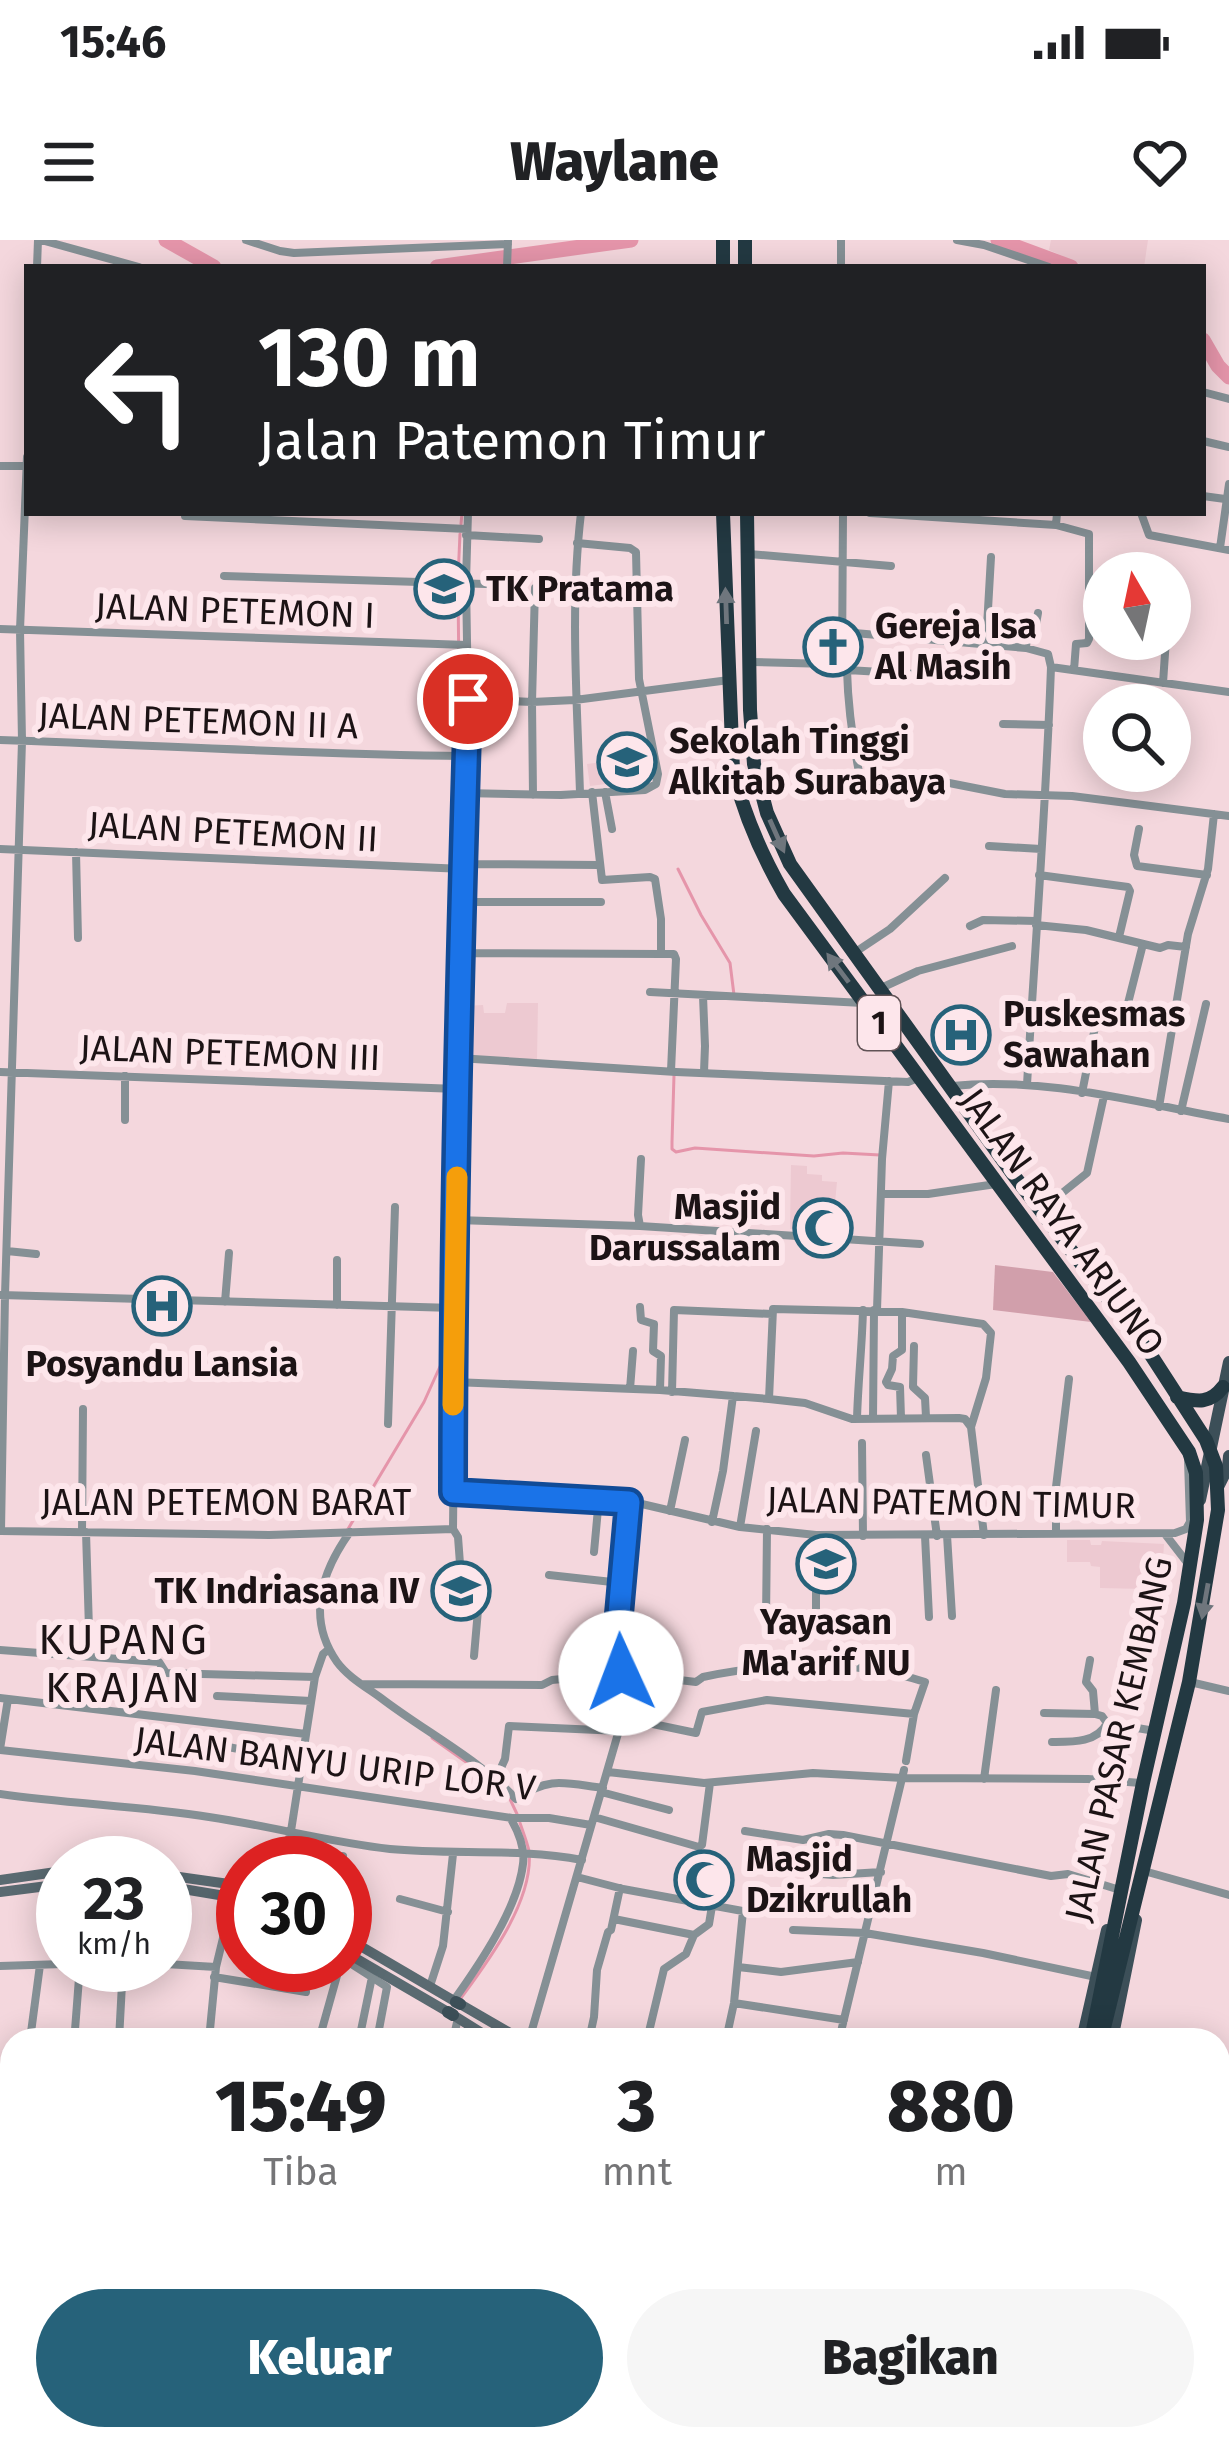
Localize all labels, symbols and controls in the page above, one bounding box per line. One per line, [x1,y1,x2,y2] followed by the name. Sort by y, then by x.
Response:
[60,15,166,69] text: 15:46
[36,129,102,195] icon: menu
[1127,129,1193,195] icon: heart
[510,130,719,194] text: Waylane
[258,307,481,408] text: 130 m
[60,312,216,468] icon: left
[258,409,766,473] text: Jalan Patemon Timur
[1083,552,1191,660] north arrow
[1083,552,1191,792] map controls
[413,558,475,620] school or university icon: TK Pratama
[486,567,674,611] place label: TK Pratama
[94,584,376,638] street label: JALAN PETEMON I
[717,586,736,624] one-way arrow
[874,604,1037,689] place label: Gereja Isa Al Masih
[802,616,864,678] church icon: Gereja Isa Al Masih
[417,648,519,750] pin
[435,666,501,732] icon: arrive
[1083,684,1191,792] button: search
[37,693,359,749] street label: JALAN PETEMON II A
[668,719,946,804] place label: Sekolah Tinggi Alkitab Surabaya
[596,731,658,793] school or university icon: Sekolah Tinggi Alkitab Surabaya
[87,802,379,862] street label: JALAN PETEMON II
[768,819,788,854] one-way arrow
[826,952,850,983] one-way arrow
[1003,992,1185,1077] place label: Puskesmas Sawahan
[858,996,900,1050] road number: 1
[930,1004,992,1066] hospital icon: Puskesmas Sawahan
[79,1026,381,1080] street label: JALAN PETEMON III
[950,1080,1174,1364] street label: JALAN RAYA ARJUNO
[589,1185,781,1270] place label: Masjid Darussalam
[792,1197,854,1259] mosque icon: Masjid Darussalam
[131,1275,193,1337] hospital icon: Posyandu Lansia
[25,1342,299,1386] place label: Posyandu Lansia
[766,1478,1136,1528] street label: JALAN PATEMON TIMUR
[41,1481,412,1525] street label: JALAN PETEMON BARAT
[795,1533,857,1595] school or university icon: Yayasan Ma'arif NU
[1056,1552,1182,1926] street label: JALAN PASAR KEMBANG
[430,1560,492,1622] school or university icon: TK Indriasana IV
[155,1569,420,1613] place label: TK Indriasana IV
[1195,1582,1213,1620] one-way arrow
[742,1600,910,1685] place label: Yayasan Ma'arif NU
[558,1610,684,1736] position arrow
[38,1615,210,1713] district label: KUPANG KRAJAN
[132,1718,538,1810] street label: JALAN BANYU URIP LOR V
[216,1836,372,1992] speed limit sign: 30
[746,1837,912,1922] place label: Masjid Dzikrullah
[673,1849,735,1911] mosque icon: Masjid Dzikrullah
[83,1863,145,1935] text: 23
[77,1926,151,1962] text: km/h
[215,2064,387,2150] text: 15:49
[618,2064,656,2150] text: 3
[887,2064,1015,2150] text: 880
[263,2149,338,2195] text: Tiba
[602,2149,672,2195] text: mnt
[934,2149,968,2195] text: m
[36,2289,603,2427] button: Keluar
[627,2289,1194,2427] button: Bagikan

